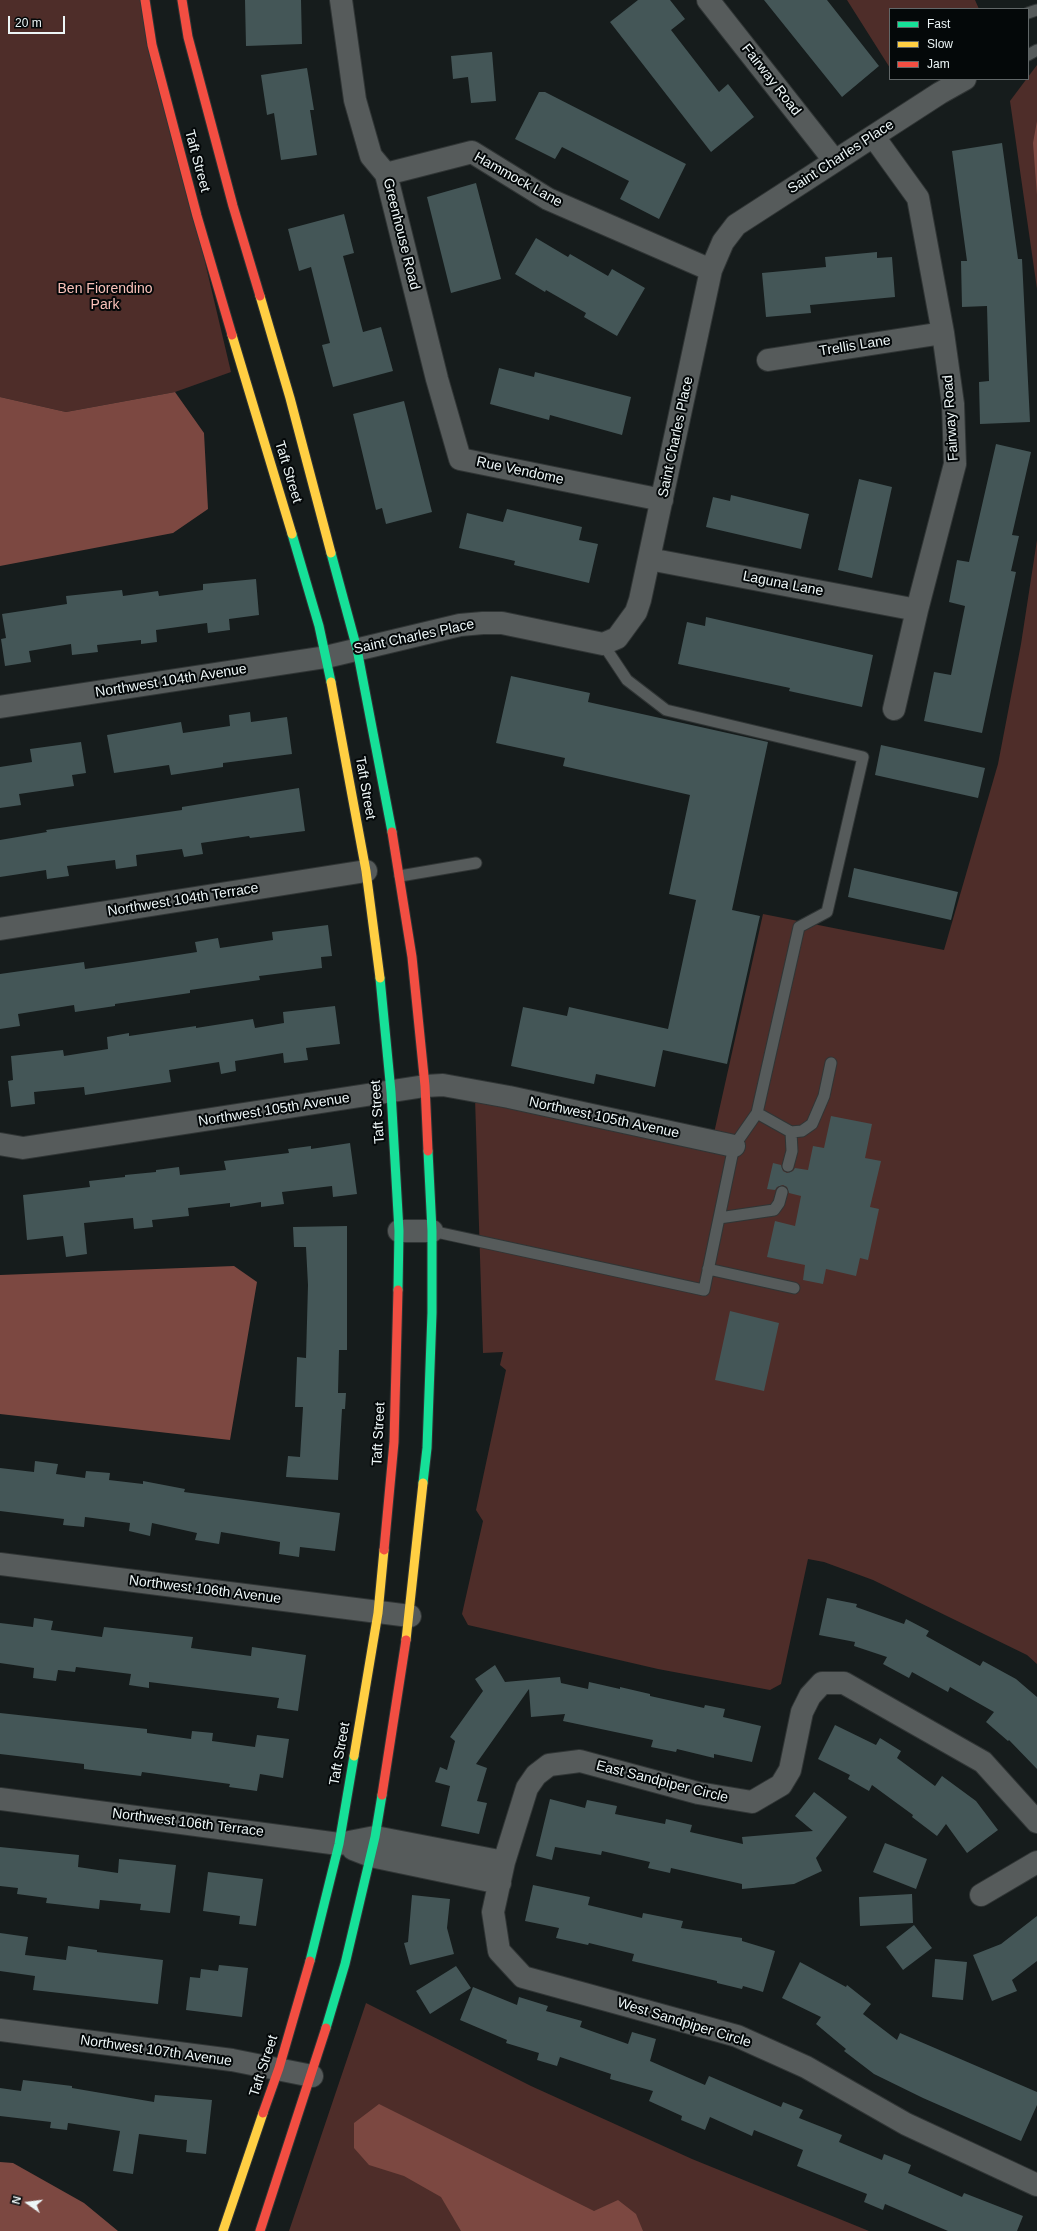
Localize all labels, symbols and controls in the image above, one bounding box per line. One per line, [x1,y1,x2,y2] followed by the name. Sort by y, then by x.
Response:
[10,8,67,34] scale bar
[889,8,1029,80] legend
[15,16,42,30] text: 20 m
[927,17,950,31] text: Fast
[927,37,953,51] text: Slow
[738,41,804,119] street label: Fairway Road
[927,57,950,71] text: Jam
[785,116,897,198] street label: Saint Charles Place
[181,128,213,194] street label: Taft Street
[471,149,565,211] street label: Hammock Lane
[379,176,423,292] street label: Greenhouse Road
[58,281,152,314] park label: Ben Fiorendino Park
[818,332,892,360] street label: Trellis Lane
[940,374,962,462] street label: Fairway Road
[655,375,697,499] street label: Saint Charles Place
[271,439,305,505] street label: Taft Street
[475,454,565,488] street label: Rue Vendome
[741,568,825,600] street label: Laguna Lane
[352,616,476,658] street label: Saint Charles Place
[94,661,248,701] street label: Northwest 104th Avenue
[351,755,379,821] street label: Taft Street
[106,880,260,920] street label: Northwest 104th Terrace
[367,1080,389,1144] street label: Taft Street
[197,1090,351,1130] street label: Northwest 105th Avenue
[527,1094,681,1142] street label: Northwest 105th Avenue
[369,1402,389,1466] street label: Taft Street
[128,1572,282,1608] street label: Northwest 106th Avenue
[326,1721,354,1787] street label: Taft Street
[594,1757,730,1807] street label: East Sandpiper Circle
[111,1805,265,1841] street label: Northwest 106th Terrace
[615,1995,753,2051] street label: West Sandpiper Circle
[79,2032,233,2070] street label: Northwest 107th Avenue
[246,2033,282,2099] street label: Taft Street
[8,2183,48,2223] north arrow
[10,2195,23,2205] text: N

